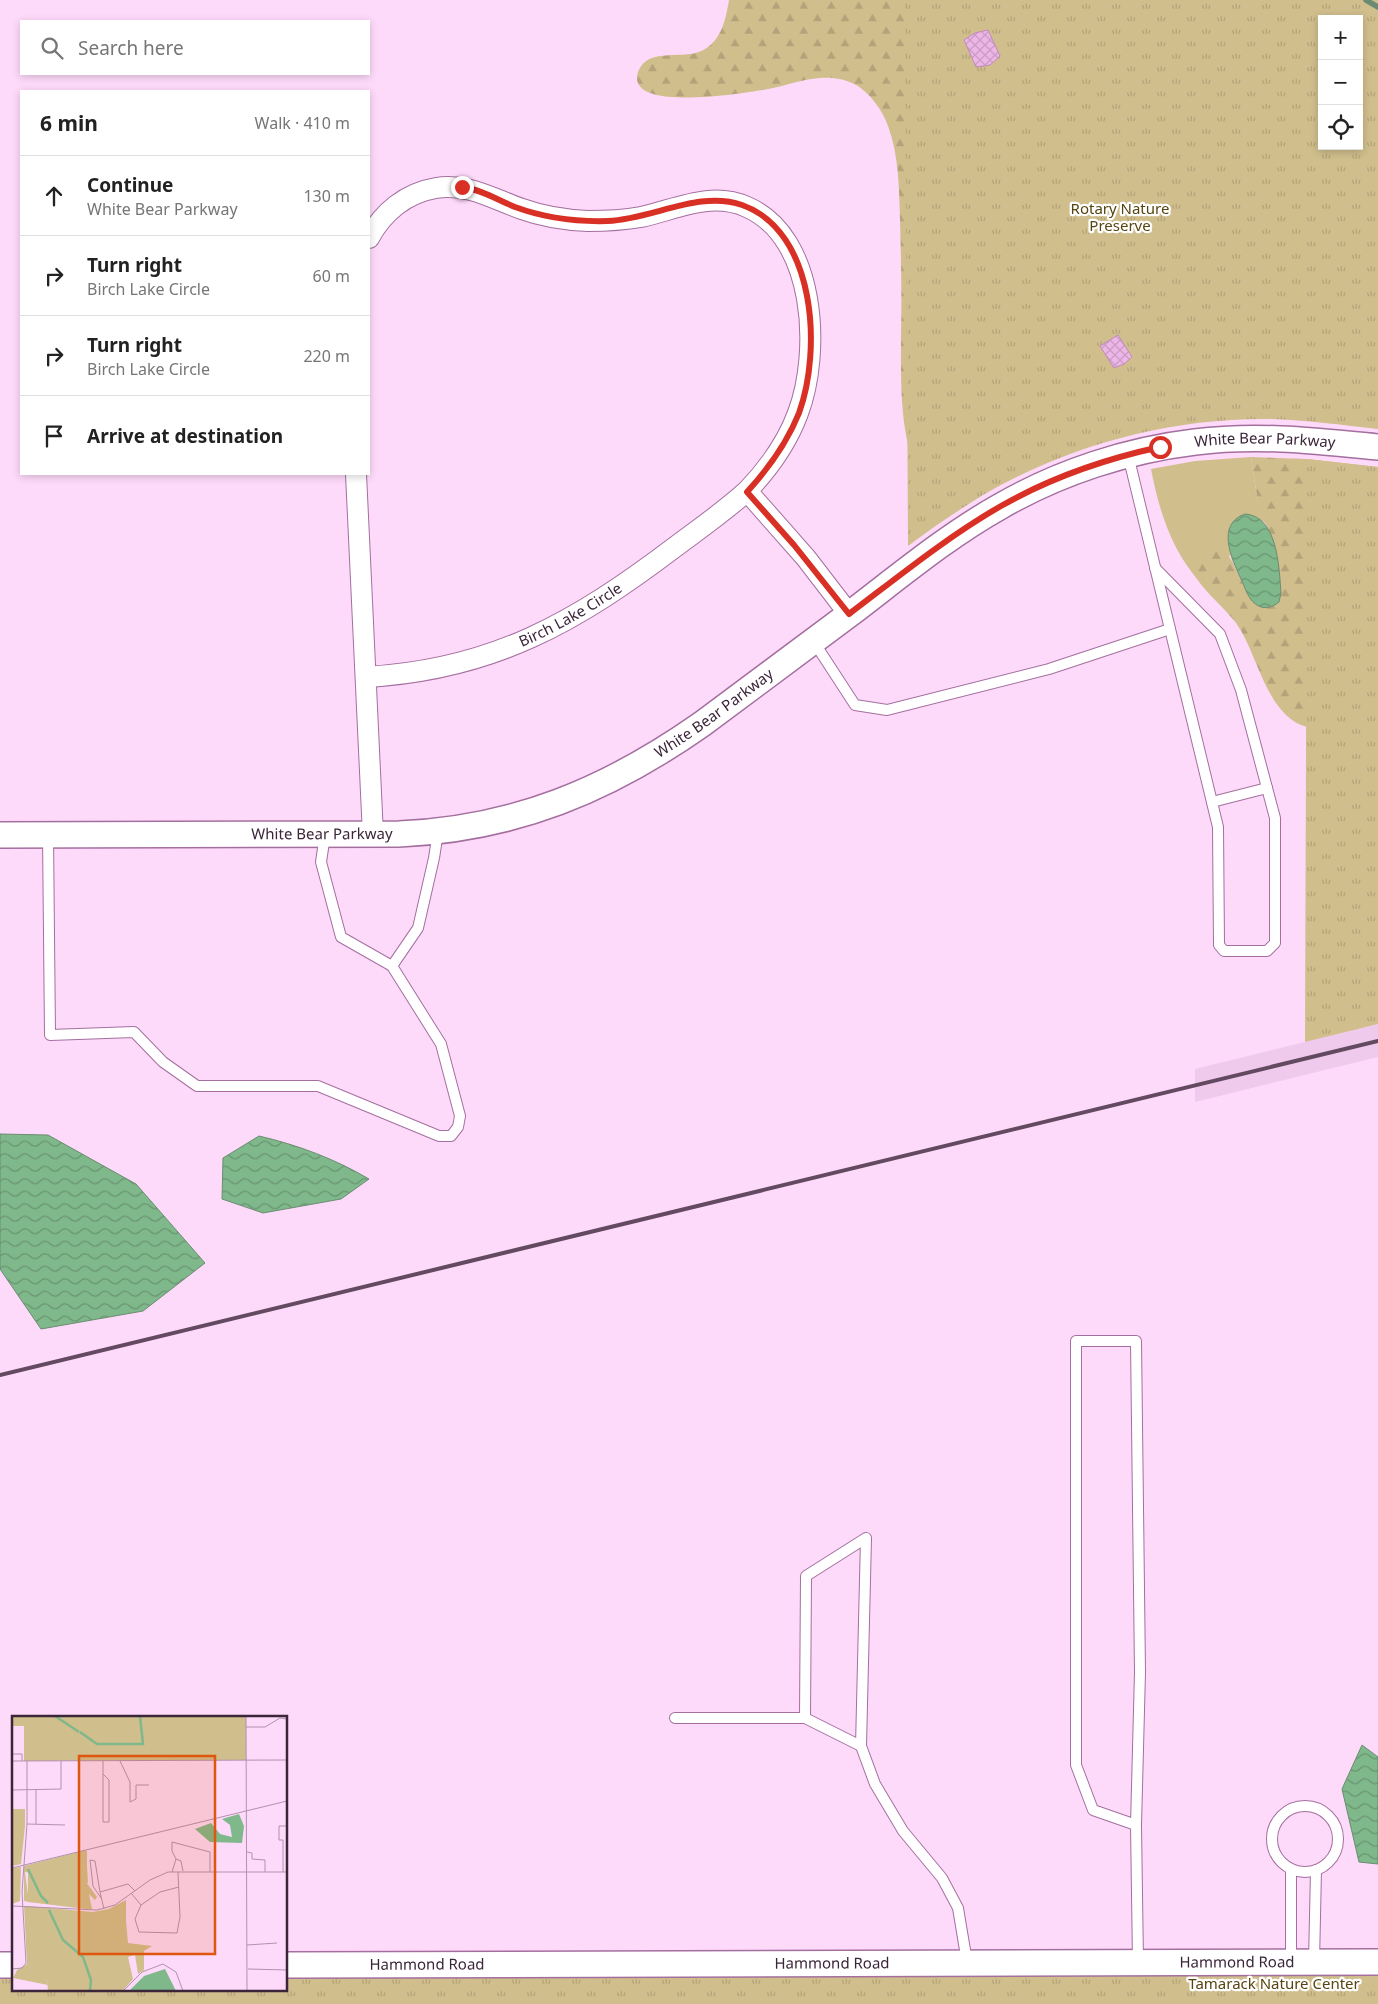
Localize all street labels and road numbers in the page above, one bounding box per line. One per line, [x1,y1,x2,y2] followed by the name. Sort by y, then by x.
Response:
[1193,427,1337,452] street label: White Bear Parkway
[515,577,625,651] street label: Birch Lake Circle
[650,663,777,762] street label: White Bear Parkway
[251,823,393,843] street label: White Bear Parkway
[1179,1951,1295,1972] street label: Hammond Road
[774,1952,890,1973] street label: Hammond Road
[369,1953,485,1974] street label: Hammond Road

